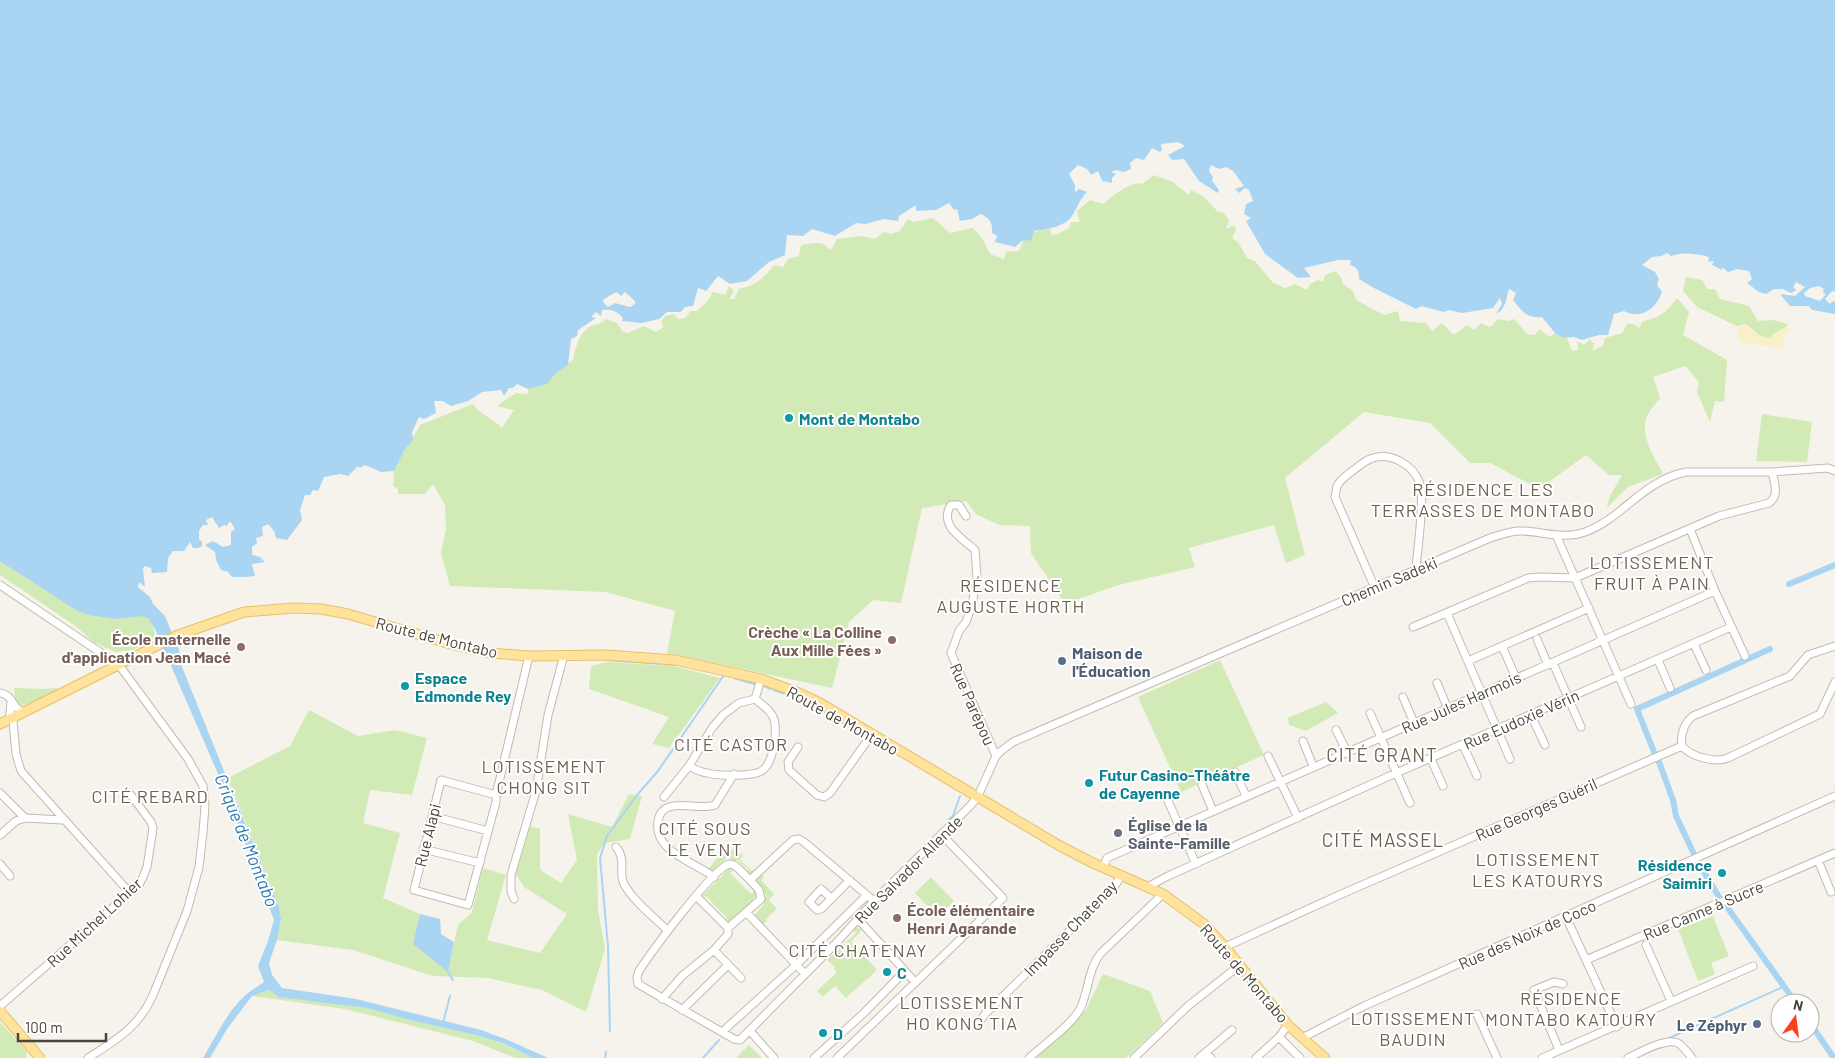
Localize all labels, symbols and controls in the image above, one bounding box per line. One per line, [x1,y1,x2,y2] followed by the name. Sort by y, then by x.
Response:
[799,409,920,428] place label: Mont de Montabo
[783,412,795,424] marker: Mont de Montabo
[1371,478,1595,521] district label: RÉSIDENCE LES TERRASSES DE MONTABO
[1589,551,1715,594] district label: LOTISSEMENT FRUIT À PAIN
[1338,552,1440,610] street label: Chemin Sadeki
[937,574,1085,617] district label: RÉSIDENCE AUGUSTE HORTH
[374,613,500,661] street label: Route de Montabo
[748,622,882,659] place label: Crèche « La Colline Aux Mille Fées »
[62,629,231,666] place label: École maternelle d'application Jean Macé
[886,634,898,646] marker: Crèche « La Colline Aux Mille Fées »
[235,641,247,653] marker: École maternelle d'application Jean Macé
[1072,643,1150,680] place label: Maison de l'Éducation
[1056,655,1068,667] marker: Maison de l'Éducation
[946,660,1000,748] street label: Rue Parépou
[1398,667,1524,737] street label: Rue Jules Harmois
[415,668,511,705] place label: Espace Edmonde Rey
[399,680,411,692] marker: Espace Edmonde Rey
[784,681,902,759] street label: Route de Montabo
[1460,685,1582,753] street label: Rue Eudoxie Vérin
[674,733,788,755] district label: CITÉ CASTOR
[1326,743,1438,766] district label: CITÉ GRANT
[481,755,607,798] district label: LOTISSEMENT CHONG SIT
[1099,765,1250,802] place label: Futur Casino-Théâtre de Cayenne
[210,770,284,910] water label: Crique de Montabo
[1472,774,1600,844] street label: Rue Georges Guéril
[1083,777,1095,789] marker: Futur Casino-Théâtre de Cayenne
[91,785,209,807] district label: CITÉ REBARD
[410,801,444,869] street label: Rue Alapi
[850,811,966,927] street label: Rue Salvador Allende
[1128,815,1231,852] place label: Église de la Sainte-Famille
[658,817,752,860] district label: CITÉ SOUS LE VENT
[1112,827,1124,839] marker: Église de la Sainte-Famille
[1322,828,1444,851] district label: CITÉ MASSEL
[1472,848,1604,891] district label: LOTISSEMENT LES KATOURYS
[1638,855,1712,892] place label: Résidence Saimiri
[1716,867,1728,879] marker: Résidence Saimiri
[43,873,145,971] street label: Rue Michel Lohier
[1019,876,1121,980] street label: Impasse Chatenay
[1640,876,1766,944] street label: Rue Canne à Sucre
[1455,895,1599,973] street label: Rue des Noix de Coco
[907,900,1035,937] place label: École élémentaire Henri Agarande
[891,912,903,924] marker: École élémentaire Henri Agarande
[1197,920,1293,1026] street label: Route de Montabo
[788,939,928,961] district label: CITÉ CHATENAY
[897,963,907,982] place label: C
[881,966,893,978] marker: C
[1485,987,1657,1030] district label: RÉSIDENCE MONTABO KATOURY
[899,991,1025,1034] district label: LOTISSEMENT HO KONG TIA
[1770,993,1820,1043] north arrow
[1792,996,1805,1014] text: N
[1350,1007,1476,1050] district label: LOTISSEMENT BAUDIN
[18,1010,105,1042] scale bar
[1677,1015,1747,1034] place label: Le Zéphyr
[25,1018,63,1036] text: 100 m
[1751,1018,1763,1030] marker: Le Zéphyr
[833,1024,843,1043] place label: D
[817,1027,829,1039] marker: D

